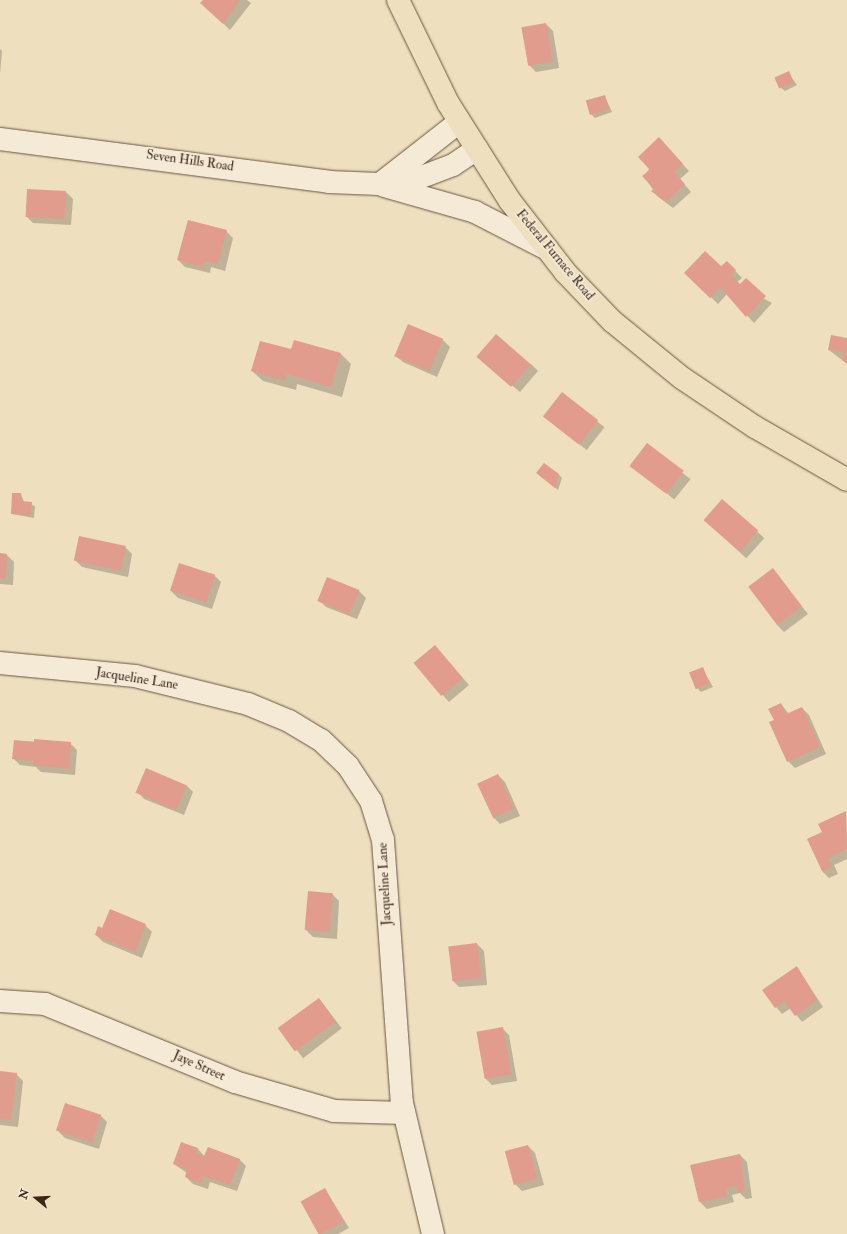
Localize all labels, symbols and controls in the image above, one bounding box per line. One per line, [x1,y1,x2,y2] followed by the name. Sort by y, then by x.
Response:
[145,147,235,175] street label: Seven Hills Road
[513,207,597,303] street label: Federal Furnace Road
[95,665,179,693] street label: Jacqueline Lane
[375,842,395,926] street label: Jacqueline Lane
[171,1048,227,1084] street label: Jaye Street
[16,1178,56,1218] north arrow
[16,1187,32,1201] text: N

